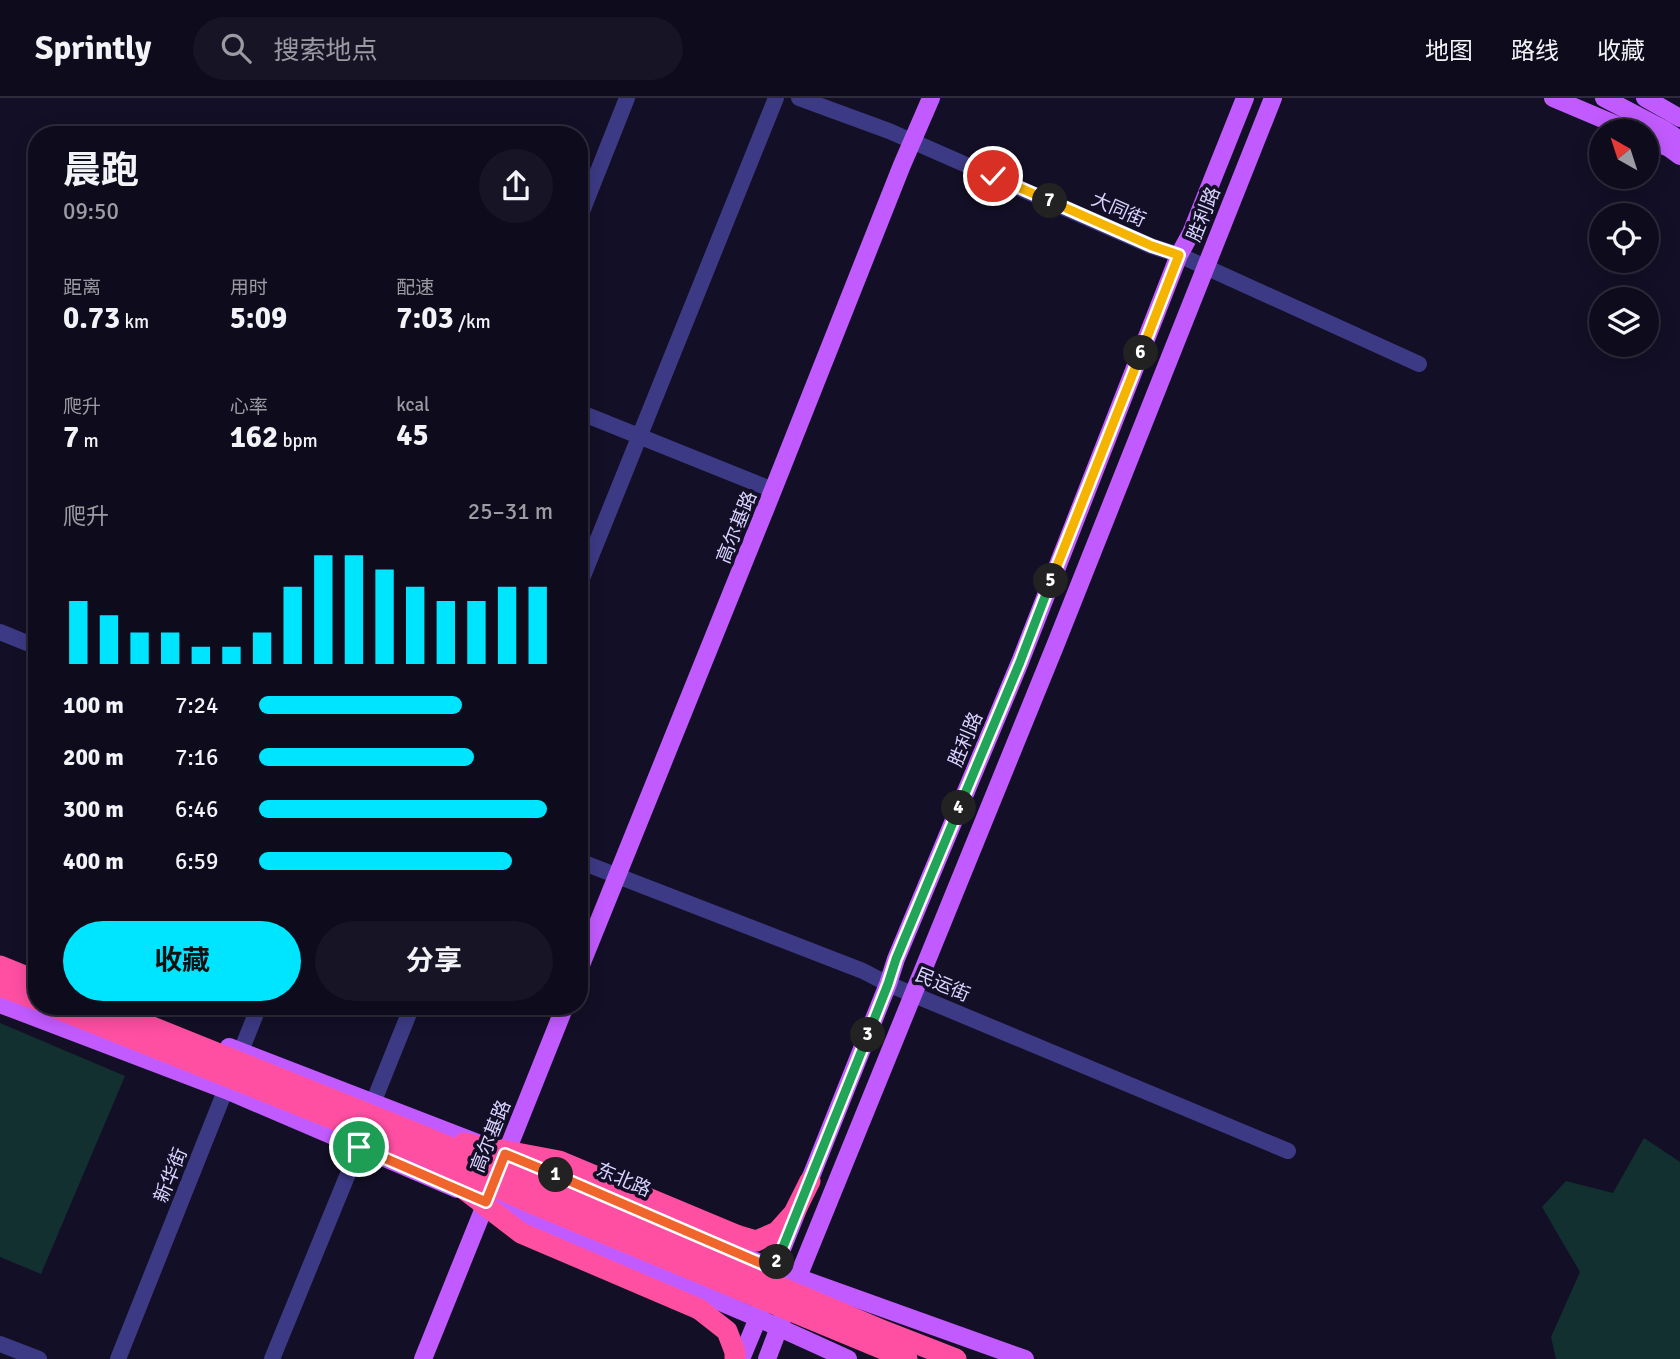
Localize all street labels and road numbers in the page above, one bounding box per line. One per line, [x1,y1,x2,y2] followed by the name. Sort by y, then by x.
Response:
[1182,183,1226,245] street label: 胜利路
[1088,187,1150,232] street label: 大同街
[712,488,762,567] street label: 高尔基路
[944,708,988,770] street label: 胜利路
[912,963,974,1007] street label: 民运街
[466,1097,516,1176] street label: 高尔基路
[149,1144,193,1206] street label: 新华街
[593,1158,655,1202] street label: 东北路

